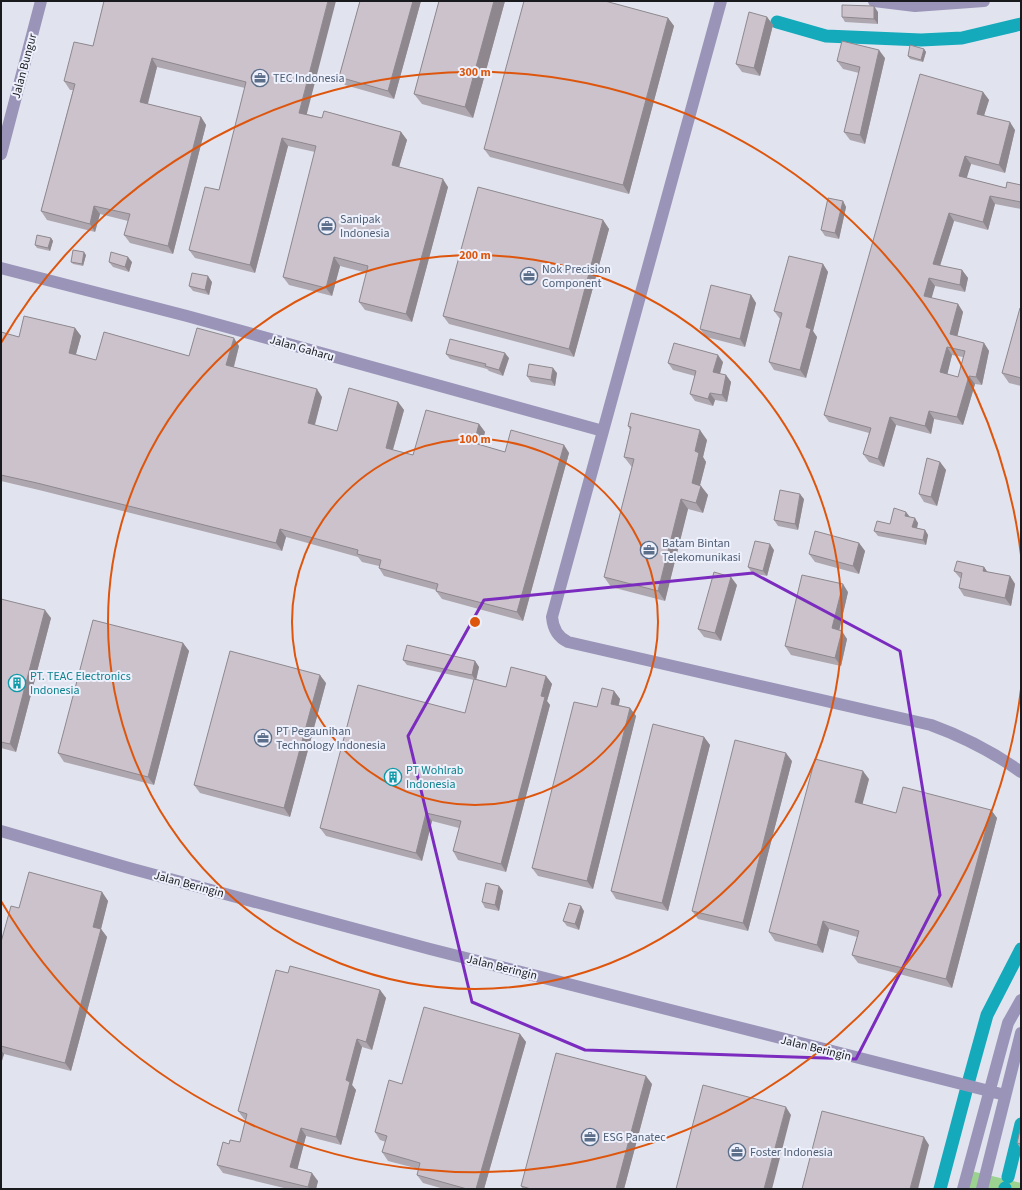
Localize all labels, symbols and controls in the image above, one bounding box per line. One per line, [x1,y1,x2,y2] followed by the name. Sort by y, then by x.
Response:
[8,31,42,101] street label: Jalan Bungur
[459,64,491,81] text: 300 m
[250,68,270,88] office icon: TEC Indonesia
[273,70,344,87] place label: TEC Indonesia
[340,211,389,242] place label: Sanipak Indonesia
[317,216,337,236] office icon: Sanipak Indonesia
[459,247,491,264] text: 200 m
[542,261,611,292] place label: Nok Precision Component
[519,266,539,286] office icon: Nok Precision Component
[268,331,336,366] street label: Jalan Gaharu
[459,431,491,448] text: 100 m
[662,535,741,566] place label: Batam Bintan Telekomunikasi
[639,540,659,560] office icon: Batam Bintan Telekomunikasi
[468,615,482,629] centre of rings
[30,668,131,699] place label: PT. TEAC Electronics Indonesia
[7,673,27,693] building icon: PT. TEAC Electronics Indonesia
[276,723,386,754] place label: PT Pegaunihan Technology Indonesia
[253,728,273,748] office icon: PT Pegaunihan Technology Indonesia
[406,762,464,793] place label: PT Wohlrab Indonesia
[383,767,403,787] building icon: PT Wohlrab Indonesia
[152,867,226,902] street label: Jalan Beringin
[465,951,539,984] street label: Jalan Beringin
[779,1032,853,1065] street label: Jalan Beringin
[580,1127,600,1147] office icon: ESG Panatec
[603,1129,666,1146] place label: ESG Panatec
[727,1142,747,1162] office icon: Foster Indonesia
[750,1144,833,1161] place label: Foster Indonesia

